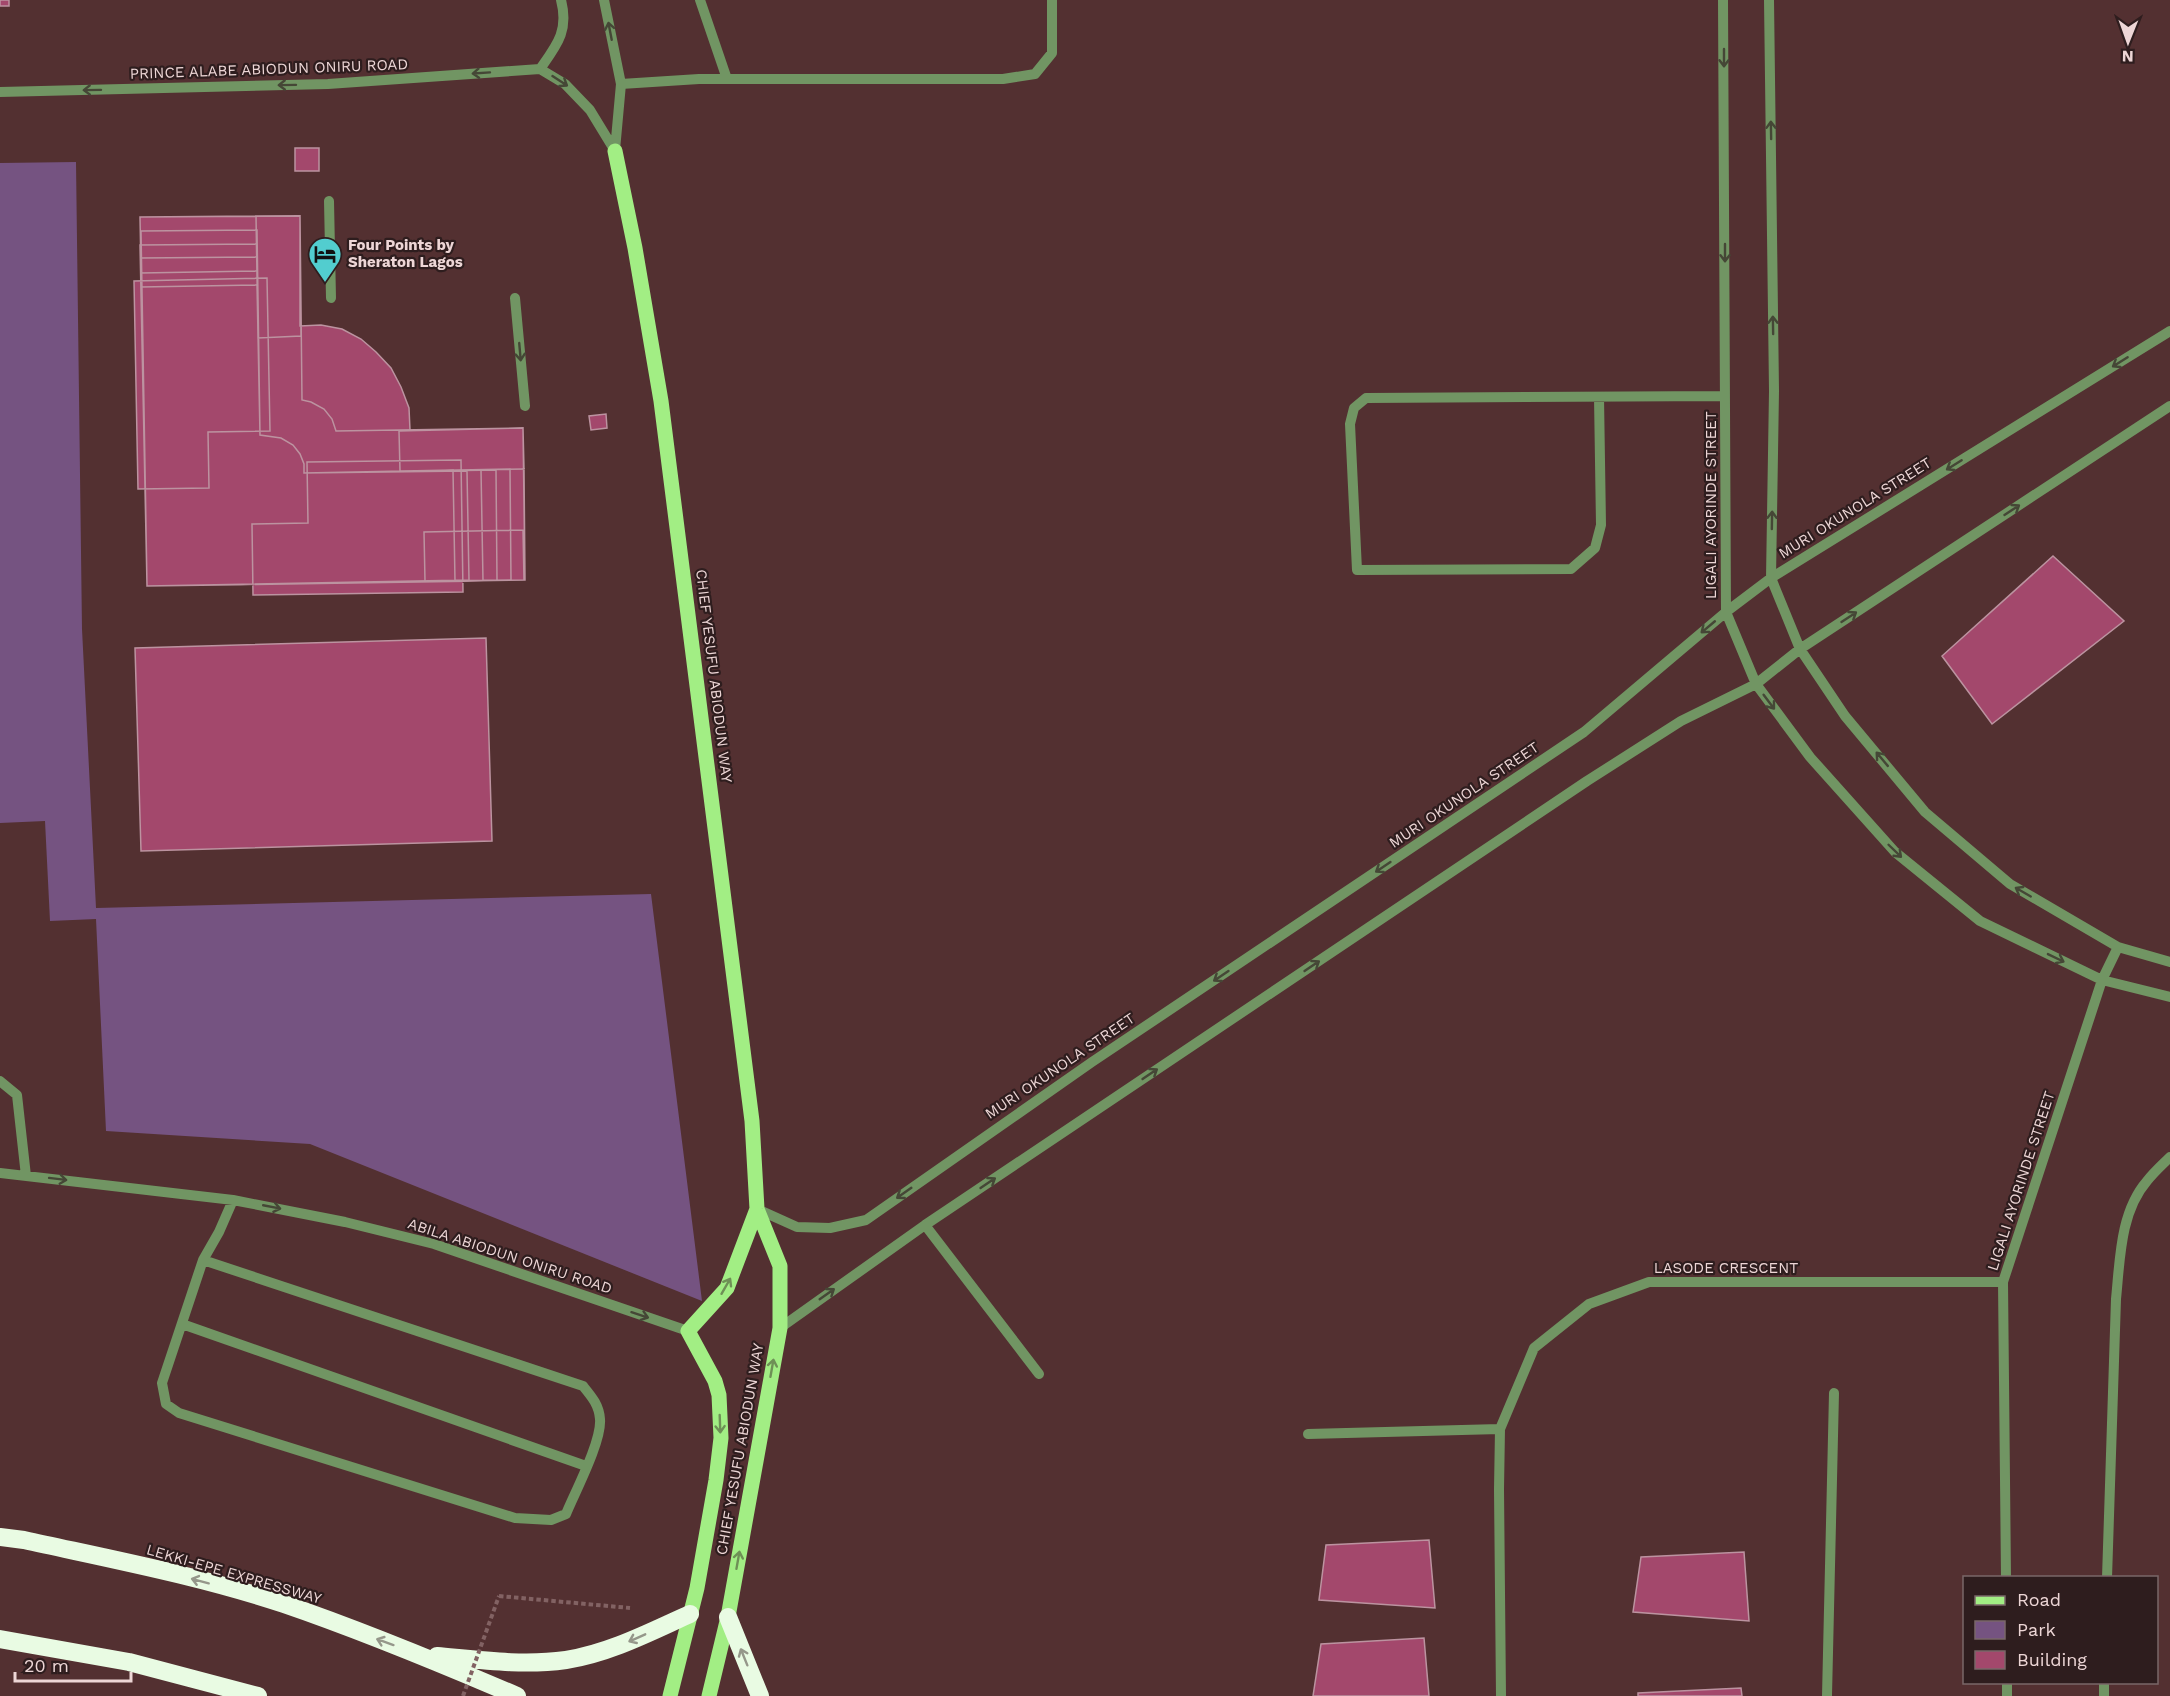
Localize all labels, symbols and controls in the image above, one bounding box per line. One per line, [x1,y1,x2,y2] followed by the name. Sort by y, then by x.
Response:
[2098,12,2158,72] north arrow
[604,21,615,41] one-way arrow
[2122,47,2134,66] text: N
[1718,48,1730,68] one-way arrow
[130,55,408,83] street label: PRINCE ALABE ABIODUN ONIRU ROAD
[472,68,492,79] one-way arrow
[551,76,568,88] one-way arrow
[277,80,297,91] one-way arrow
[82,84,102,96] one-way arrow
[1765,120,1776,140] one-way arrow
[307,236,343,283] hotel icon: Four Points by Sheraton Lagos
[348,236,463,271] place label: Four Points by Sheraton Lagos
[1719,243,1731,263] one-way arrow
[1767,315,1779,335] one-way arrow
[515,342,526,361] one-way arrow
[2112,356,2129,368] one-way arrow
[1702,411,1720,599] street label: LIGALI AYORINDE STREET
[1775,454,1935,562] street label: MURI OKUNOLA STREET
[1946,459,1963,471] one-way arrow
[2003,504,2020,516] one-way arrow
[1766,510,1778,530] one-way arrow
[692,568,736,784] street label: CHIEF YESUFU ABIODUN WAY
[1840,611,1857,623] one-way arrow
[1701,620,1716,634] one-way arrow
[1762,694,1775,710] one-way arrow
[1386,738,1542,852] street label: MURI OKUNOLA STREET
[1875,751,1888,767] one-way arrow
[1887,843,1902,858] one-way arrow
[1375,861,1392,873] one-way arrow
[2015,886,2032,898] one-way arrow
[2047,952,2064,964] one-way arrow
[1303,960,1320,972] one-way arrow
[1212,969,1229,982] one-way arrow
[982,1009,1138,1123] street label: MURI OKUNOLA STREET
[1141,1068,1158,1081] one-way arrow
[1983,1089,2059,1273] street label: LIGALI AYORINDE STREET
[48,1174,68,1185] one-way arrow
[979,1177,995,1189] one-way arrow
[896,1187,913,1199] one-way arrow
[262,1202,282,1213] one-way arrow
[406,1214,614,1298] street label: ABILA ABIODUN ONIRU ROAD
[1654,1259,1798,1277] street label: LASODE CRESCENT
[720,1278,732,1295] one-way arrow
[819,1288,835,1300] one-way arrow
[630,1310,649,1321] one-way arrow
[712,1341,768,1556] street label: CHIEF YESUFU ABIODUN WAY
[767,1358,778,1378] one-way arrow
[715,1413,726,1433] one-way arrow
[144,1540,324,1608] street label: LEKKI-EPE EXPRESSWAY
[733,1550,744,1570] one-way arrow
[191,1575,210,1586] one-way arrow
[1963,1576,2158,1684] legend
[2017,1589,2061,1610] text: Road
[2017,1619,2056,1640] text: Park
[629,1632,647,1644] one-way arrow
[377,1635,395,1646] one-way arrow
[15,1645,130,1683] scale bar
[738,1648,749,1666] one-way arrow
[2017,1649,2087,1670] text: Building
[24,1655,69,1676] text: 20 m

